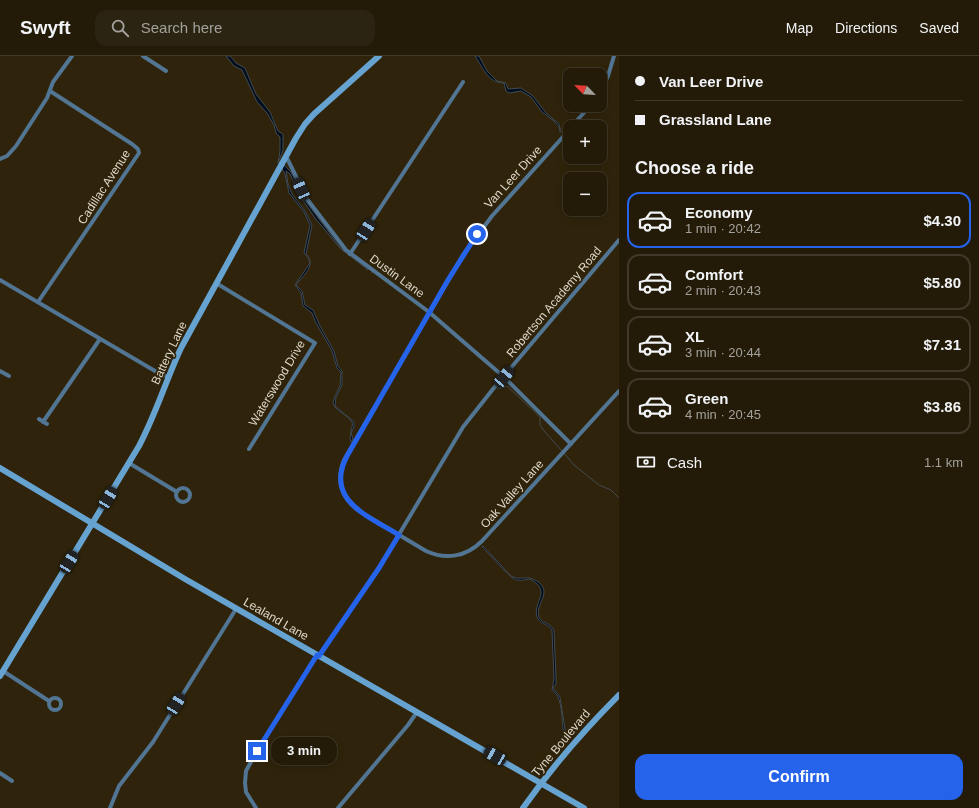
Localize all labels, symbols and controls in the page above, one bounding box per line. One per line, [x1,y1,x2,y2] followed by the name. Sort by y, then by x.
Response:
[95,10,375,46] search box
[20,17,71,38] text: Swyft
[109,17,131,39] icon: search
[141,19,222,36] text: Search here
[786,20,813,36] text: Map
[835,20,897,36] text: Directions
[919,20,959,36] text: Saved
[563,68,607,112] north arrow
[563,68,607,216] map controls
[659,73,763,90] text: Van Leer Drive
[659,111,772,128] text: Grassland Lane
[563,120,607,164] button: +
[481,143,545,211] street label: Van Leer Drive
[75,147,133,227] street label: Cadillac Avenue
[635,158,754,178] text: Choose a ride
[563,172,607,216] button: −
[291,176,311,202] car
[637,202,673,238] icon: car
[685,204,753,221] text: Economy
[923,212,961,229] text: $4.30
[354,217,378,243] car
[685,221,761,236] text: 1 min · 20:42
[468,225,486,243] route start
[504,244,604,360] street label: Robertson Academy Road
[367,252,427,301] street label: Dustin Lane
[637,264,673,300] icon: car
[685,266,743,283] text: Comfort
[923,274,961,291] text: $5.80
[685,283,761,298] text: 2 min · 20:43
[148,319,190,387] street label: Battery Lane
[637,326,673,362] icon: car
[685,328,704,345] text: XL
[923,336,961,353] text: $7.31
[246,337,308,428] street label: Waterswood Drive
[685,345,761,360] text: 3 min · 20:44
[492,364,516,390] car
[637,388,673,424] icon: car
[685,390,728,407] text: Green
[923,398,961,415] text: $3.86
[685,407,761,422] text: 4 min · 20:45
[635,451,657,473] icon: cash
[667,454,702,471] text: Cash
[924,455,963,470] text: 1.1 km
[478,457,547,531] street label: Oak Valley Lane
[97,485,119,511] car
[58,549,80,575] car
[241,595,311,643] street label: Lealand Lane
[165,691,187,717] car
[529,707,593,779] street label: Tyne Boulevard
[271,737,337,765] callout: 3 min
[248,742,266,760] route end
[287,743,321,758] text: 3 min
[482,745,508,767] car
[635,754,963,800] button: Confirm

